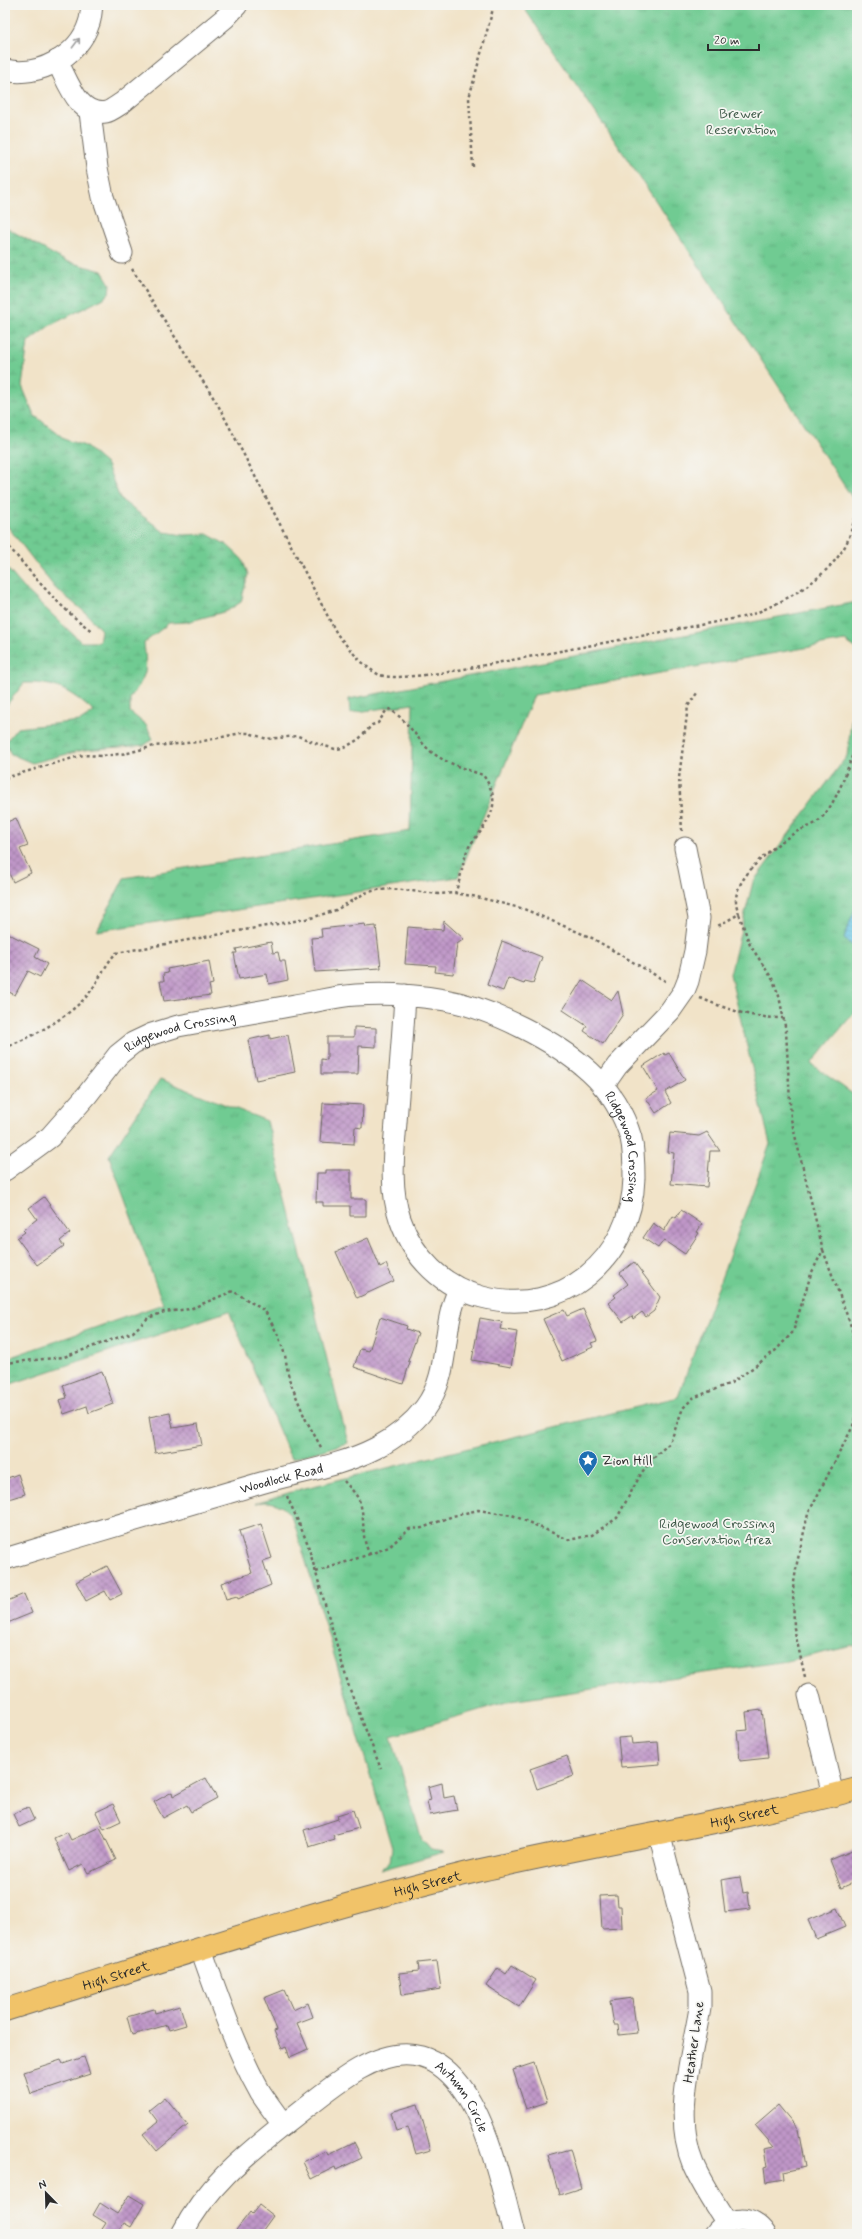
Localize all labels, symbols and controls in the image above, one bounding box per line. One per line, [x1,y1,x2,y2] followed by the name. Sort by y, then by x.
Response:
[708,26,759,52] scale bar
[714,33,740,49] text: 20 m
[72,38,81,49] one-way arrow
[706,105,776,139] park label: Brewer Reservation
[120,1008,237,1057] street label: Ridgewood Crossing
[600,1088,642,1204] street label: Ridgewood Crossing
[577,1449,599,1477] place icon: Zion Hill
[602,1452,652,1470] place label: Zion Hill
[238,1460,325,1499] street label: Woodlock Road
[659,1515,775,1549] park label: Ridgewood Crossing Conservation Area
[709,1800,781,1833] street label: High Street
[392,1867,464,1902] street label: High Street
[80,1957,152,1995] street label: High Street
[679,2000,709,2084] street label: Heather Lane
[431,2057,492,2135] street label: Autumn Circle
[26,2173,66,2213] north arrow
[36,2177,49,2193] text: N

